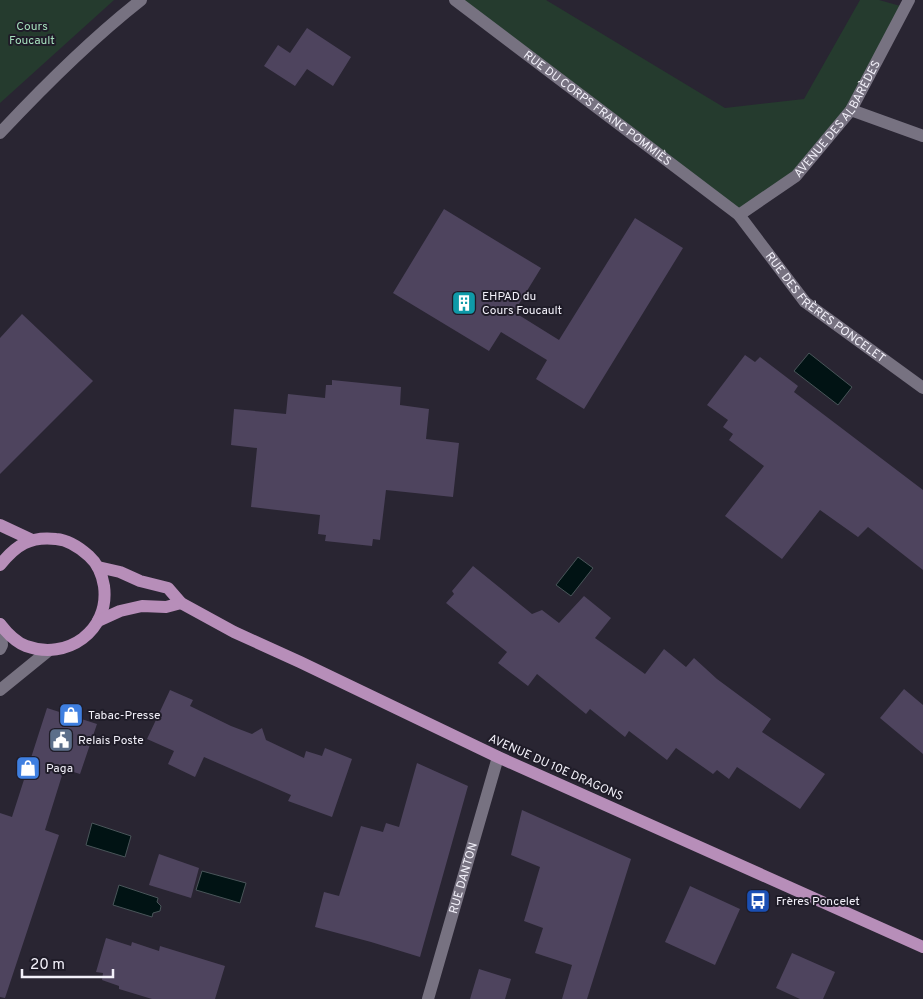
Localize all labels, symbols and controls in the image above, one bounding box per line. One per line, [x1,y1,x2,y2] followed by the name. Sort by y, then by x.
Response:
[9,19,55,49] park label: Cours Foucault
[520,48,674,170] street label: RUE DU CORPS FRANC POMMIÈS
[791,58,885,181] street label: AVENUE DES ALBARÈDES
[761,249,888,367] street label: RUE DES FRÈRES PONCELET
[482,289,562,319] place label: EHPAD du Cours Foucault
[451,290,477,316] building icon: EHPAD du Cours Foucault
[58,702,84,728] shop icon: Tabac-Presse
[88,708,160,724] place label: Tabac-Presse
[48,727,74,753] public building icon: Relais Poste
[486,731,626,805] street label: AVENUE DU 10E DRAGONS
[78,733,144,749] place label: Relais Poste
[15,755,41,781] shop icon: Paga
[46,761,73,777] place label: Paga
[446,841,482,916] street label: RUE DANTON
[745,888,771,914] bus stop icon: Frères Poncelet
[776,894,860,910] place label: Frères Poncelet
[22,946,114,978] scale bar
[30,956,65,975] text: 20 m

